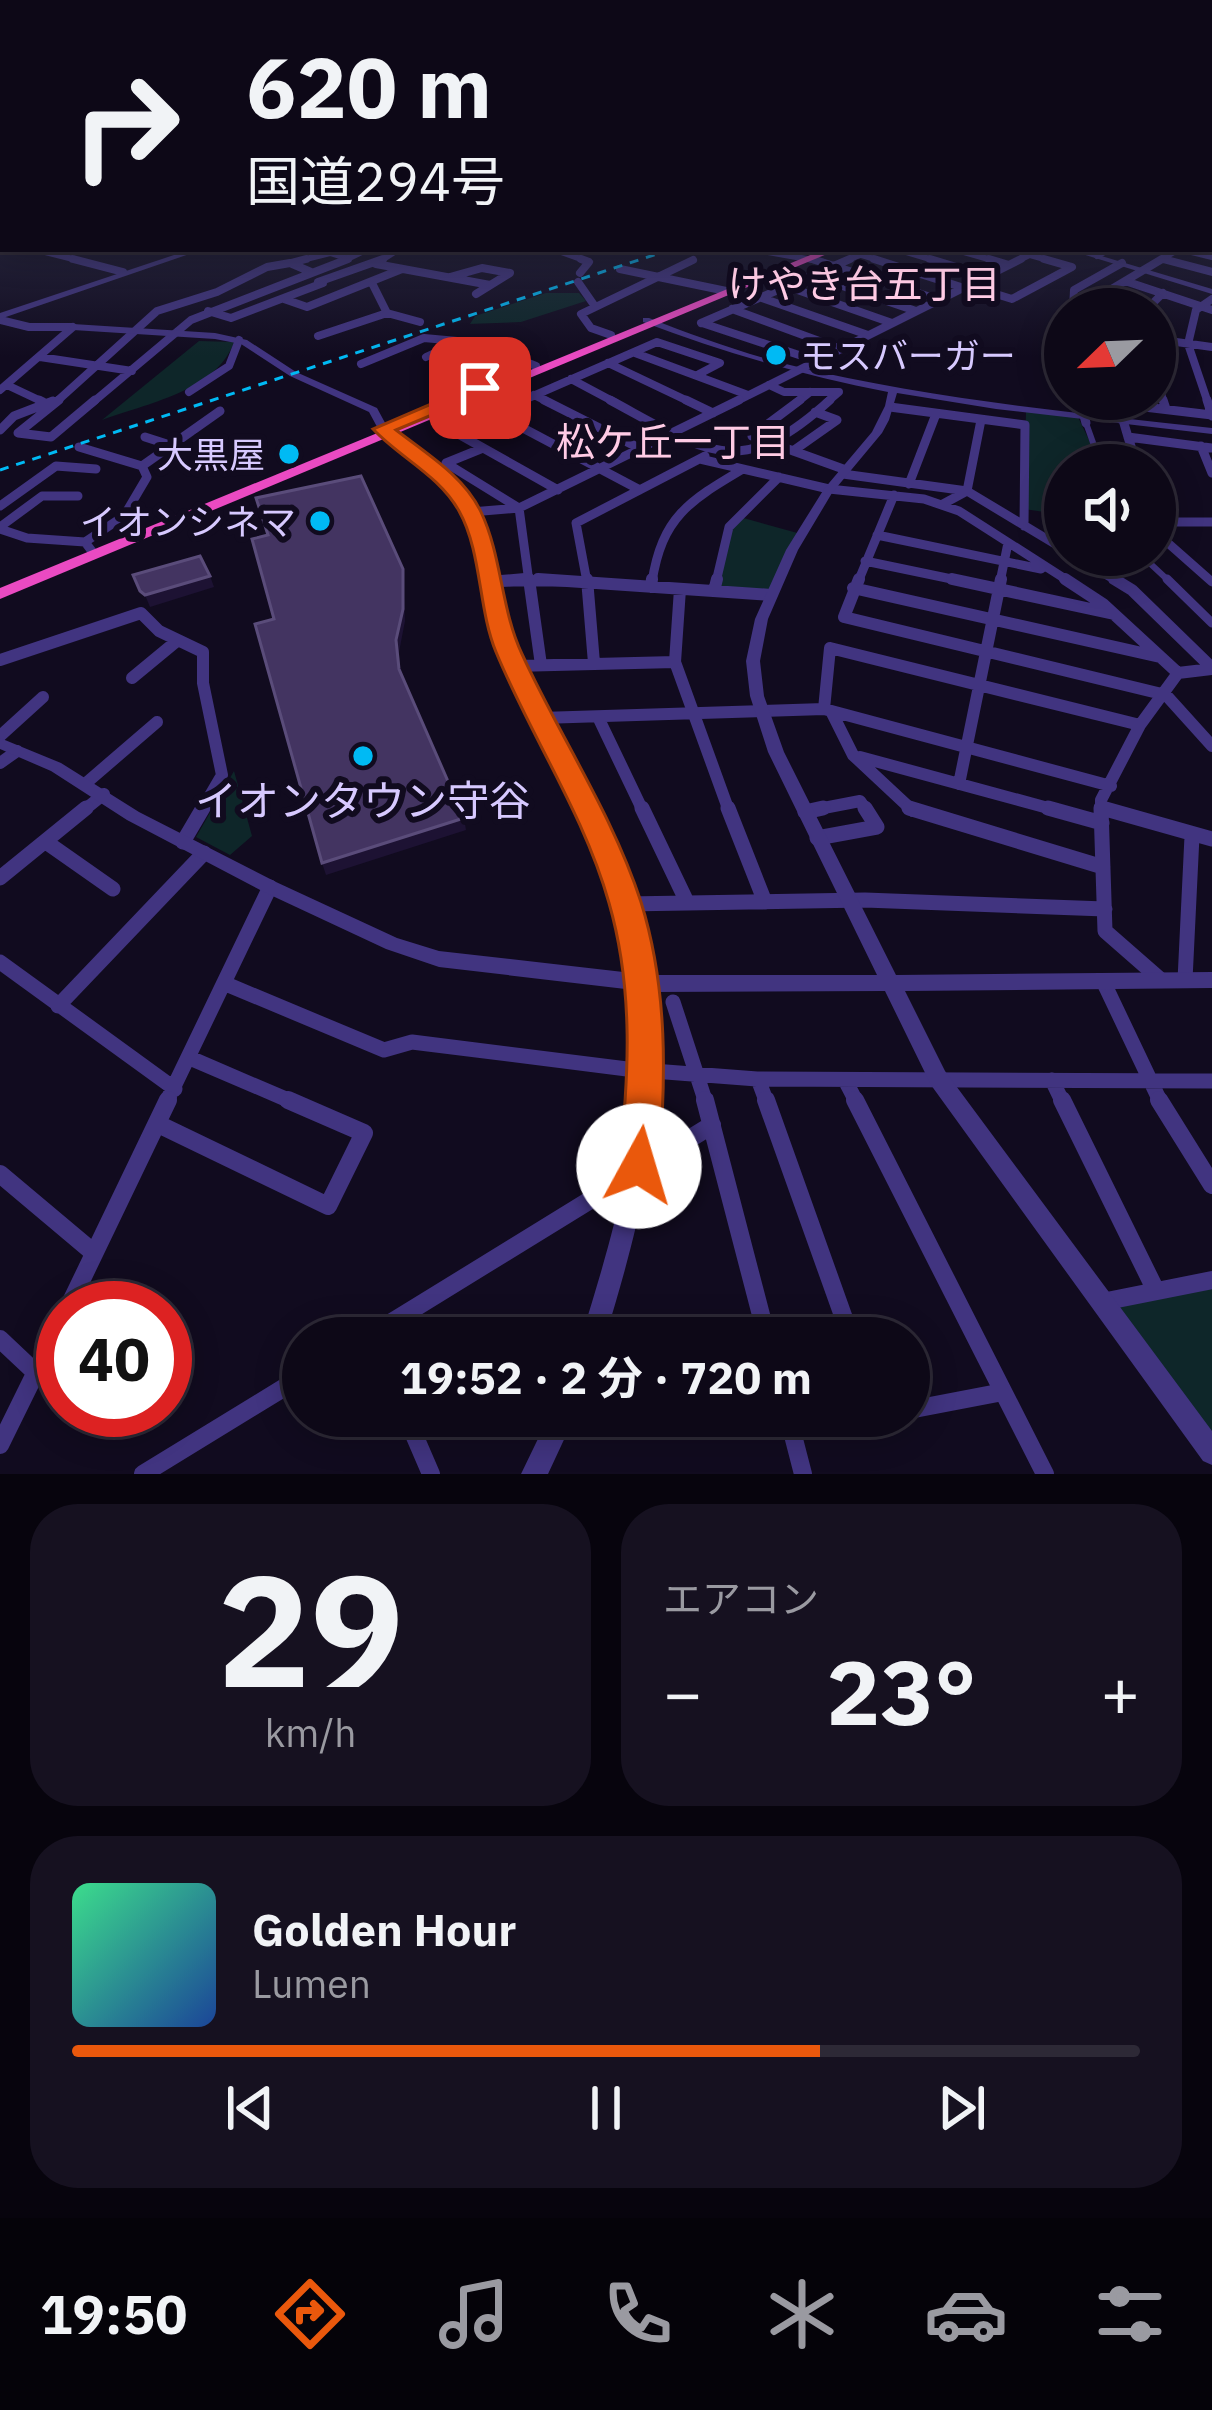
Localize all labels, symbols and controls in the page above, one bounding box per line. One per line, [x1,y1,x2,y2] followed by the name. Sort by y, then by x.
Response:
[246,32,492,141] text: 620 m
[48,48,204,204] icon: right
[246,146,505,216] text: 国道294号
[727,258,1001,309] district label: けやき台五丁目
[1044,288,1176,420] north arrow
[1044,288,1176,576] map controls
[800,332,1016,379] place label: モスバーガー
[429,337,531,439] pin
[763,342,789,368] marker: モスバーガー
[447,355,513,421] icon: arrive
[556,416,790,467] district label: 松ケ丘一丁目
[157,431,265,478] place label: 大黒屋
[276,441,302,467] marker: 大黒屋
[1044,444,1176,576] button: sound
[80,498,296,545] place label: イオンシネマ
[307,508,333,534] marker: イオンシネマ
[350,743,376,769] marker: イオンタウン守谷
[195,773,531,828] place label: イオンタウン守谷
[576,1103,702,1229] position arrow
[36,1281,192,1437] speed limit sign: 40
[400,1348,812,1406] text: 19:52 · 2 分 · 720 m
[217,1527,404,1730] text: 29
[663,1573,819,1624] text: エアコン
[826,1633,977,1750] text: 23°
[663,1649,703,1735] text: −
[1100,1649,1140,1735] text: +
[265,1707,356,1758] text: km/h
[252,1900,516,1958] text: Golden Hour
[252,1958,371,2009] text: Lumen
[217,2075,283,2141] icon: previous
[573,2075,639,2141] icon: pause
[929,2075,995,2141] icon: next
[268,2272,352,2356] icon: directions
[432,2272,516,2356] icon: music
[596,2272,680,2356] icon: phone
[760,2272,844,2356] icon: climate
[924,2272,1008,2356] icon: car
[1088,2272,1172,2356] icon: filters
[40,2279,187,2349] text: 19:50

